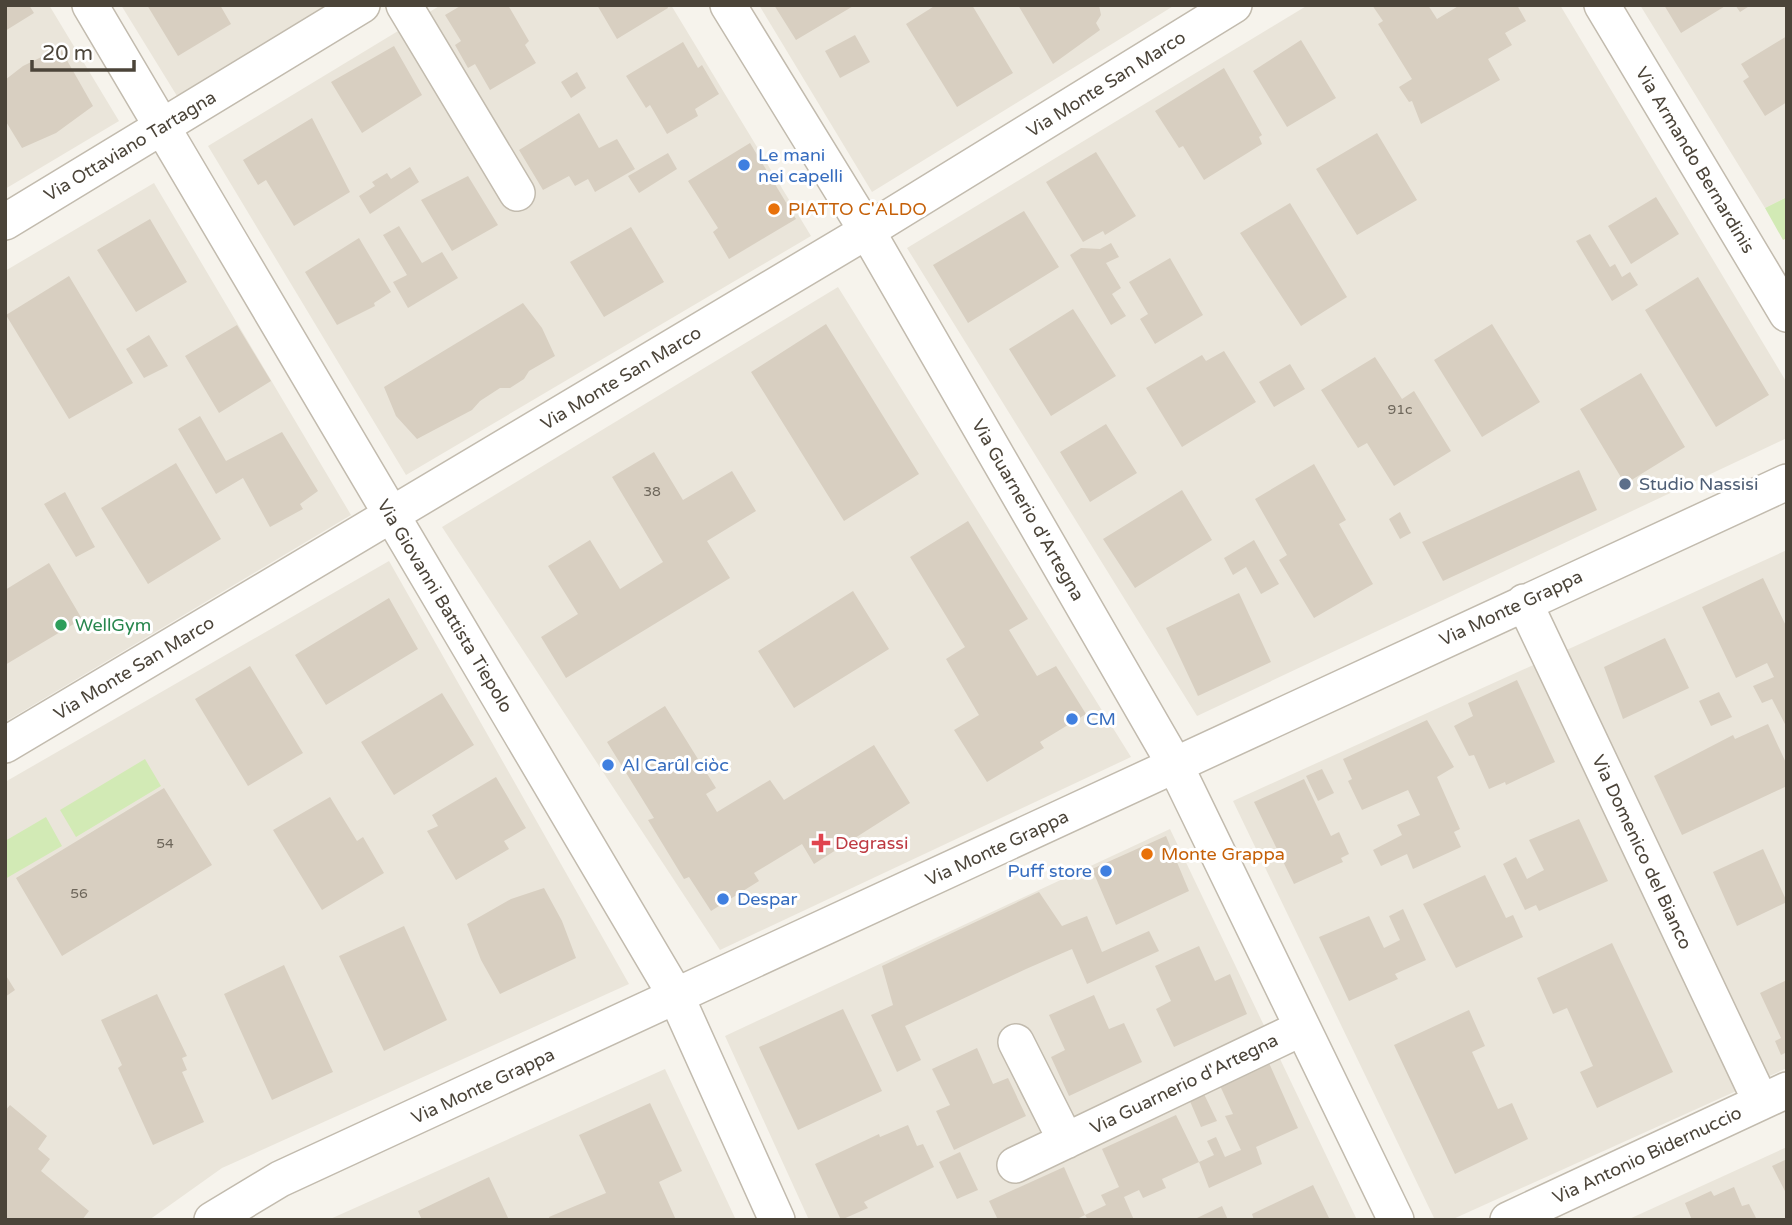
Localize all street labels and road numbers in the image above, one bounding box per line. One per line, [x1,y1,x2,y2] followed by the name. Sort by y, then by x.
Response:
[1022,26,1190,142] street label: Via Monte San Marco
[1631,63,1759,257] street label: Via Armando Bernardinis
[40,86,220,206] street label: Via Ottaviano Tartagna
[537,321,705,435] street label: Via Monte San Marco
[967,415,1089,605] street label: Via Guarnerio d'Artegna
[372,495,518,717] street label: Via Giovanni Battista Tiepolo
[1436,565,1586,651] street label: Via Monte Grappa
[50,611,218,725] street label: Via Monte San Marco
[1587,751,1697,953] street label: Via Domenico del Bianco
[922,805,1072,891] street label: Via Monte Grappa
[1086,1029,1282,1139] street label: Via Guarnerio d'Artegna
[408,1043,558,1129] street label: Via Monte Grappa
[1549,1101,1745,1209] street label: Via Antonio Bidernuccio

